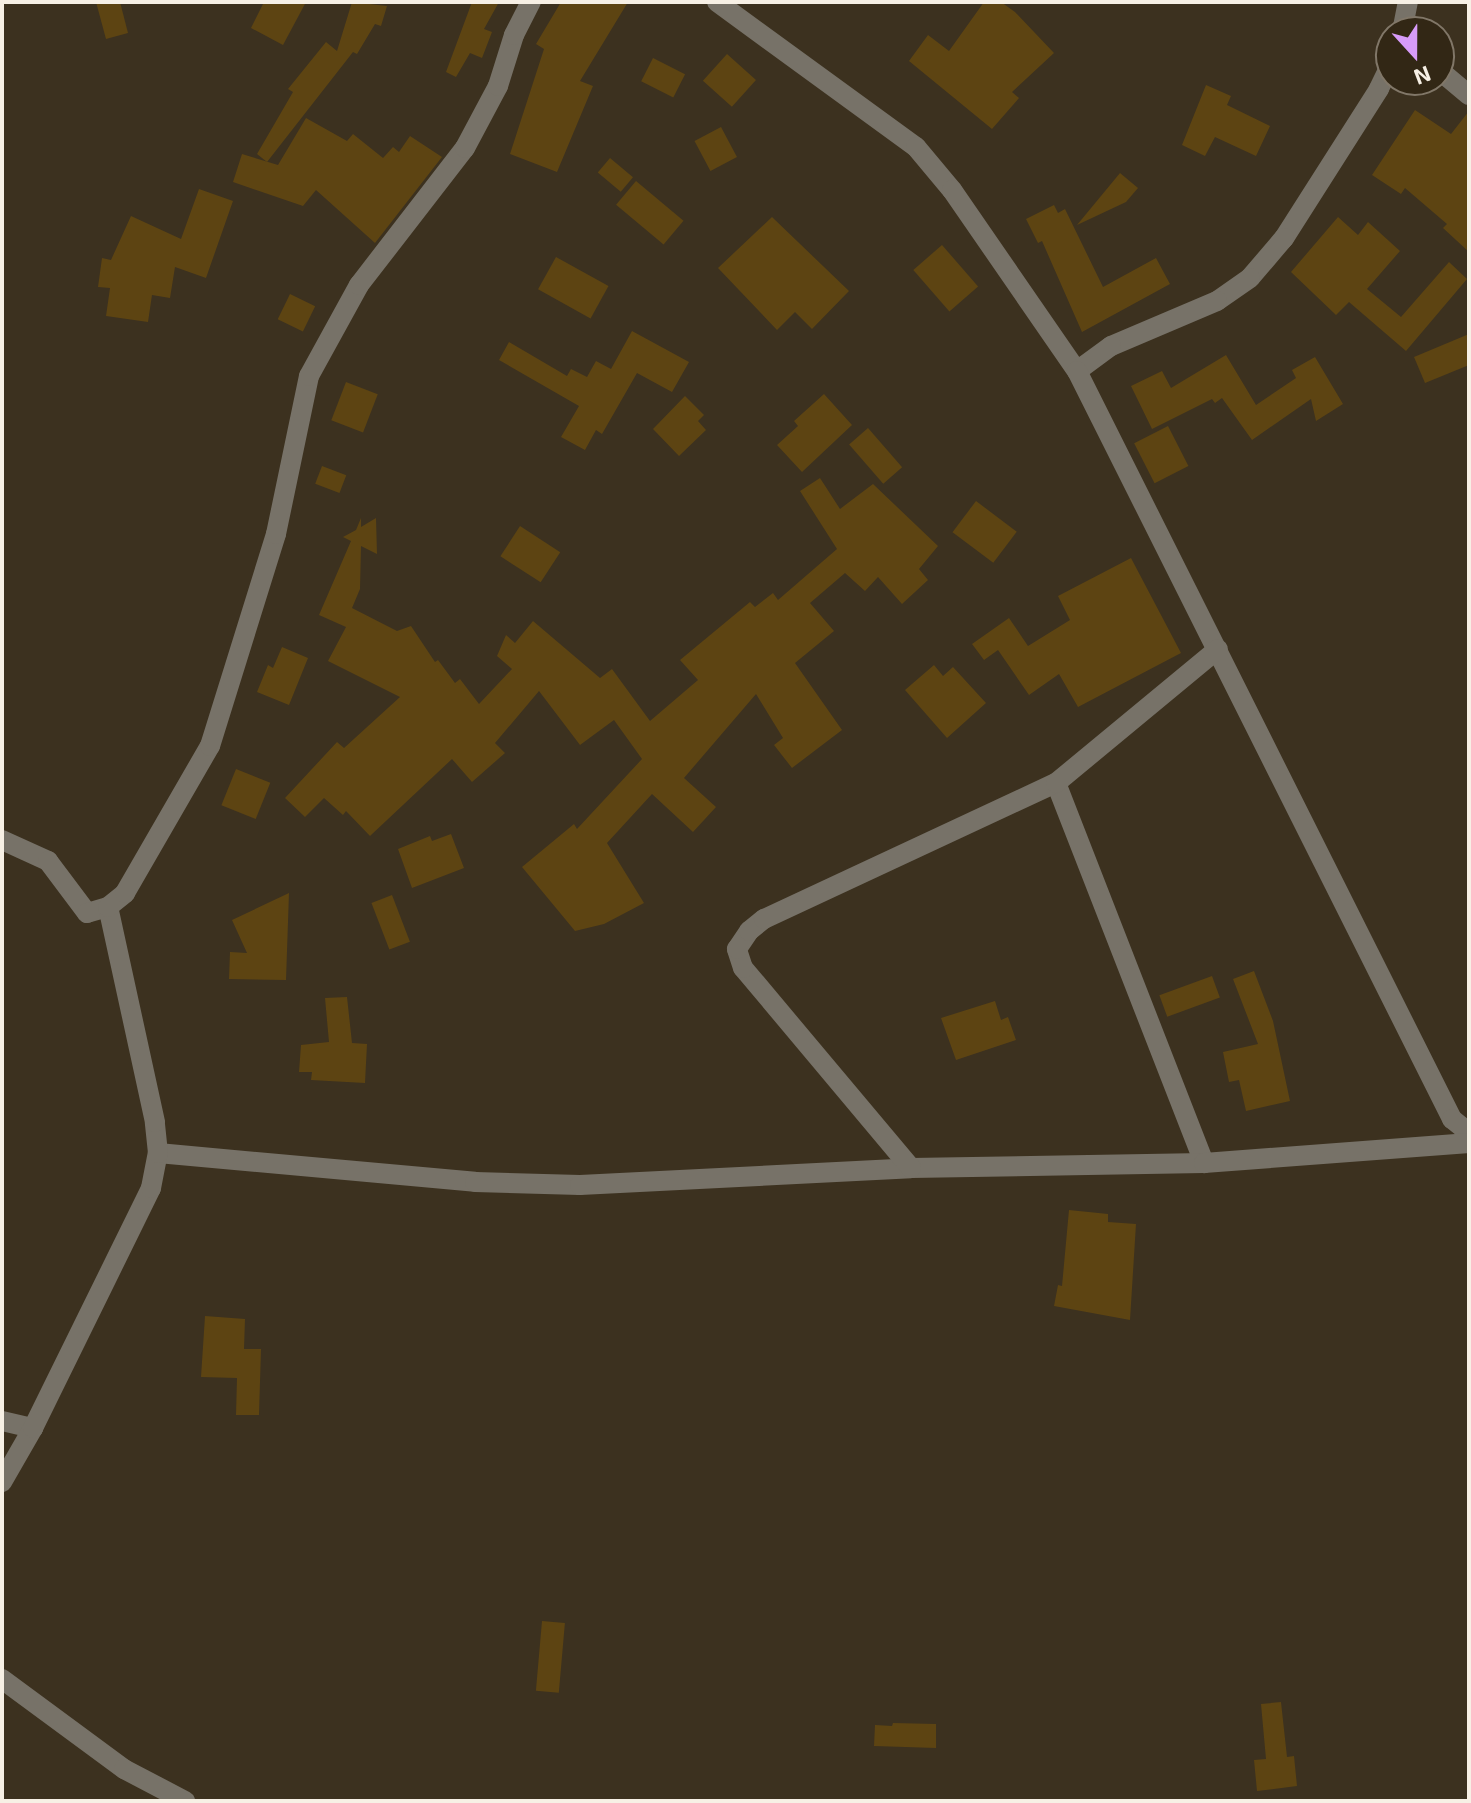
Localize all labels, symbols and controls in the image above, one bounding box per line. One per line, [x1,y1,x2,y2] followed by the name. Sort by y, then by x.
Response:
[1375,16,1455,96] north arrow
[1411,62,1435,92] text: N

